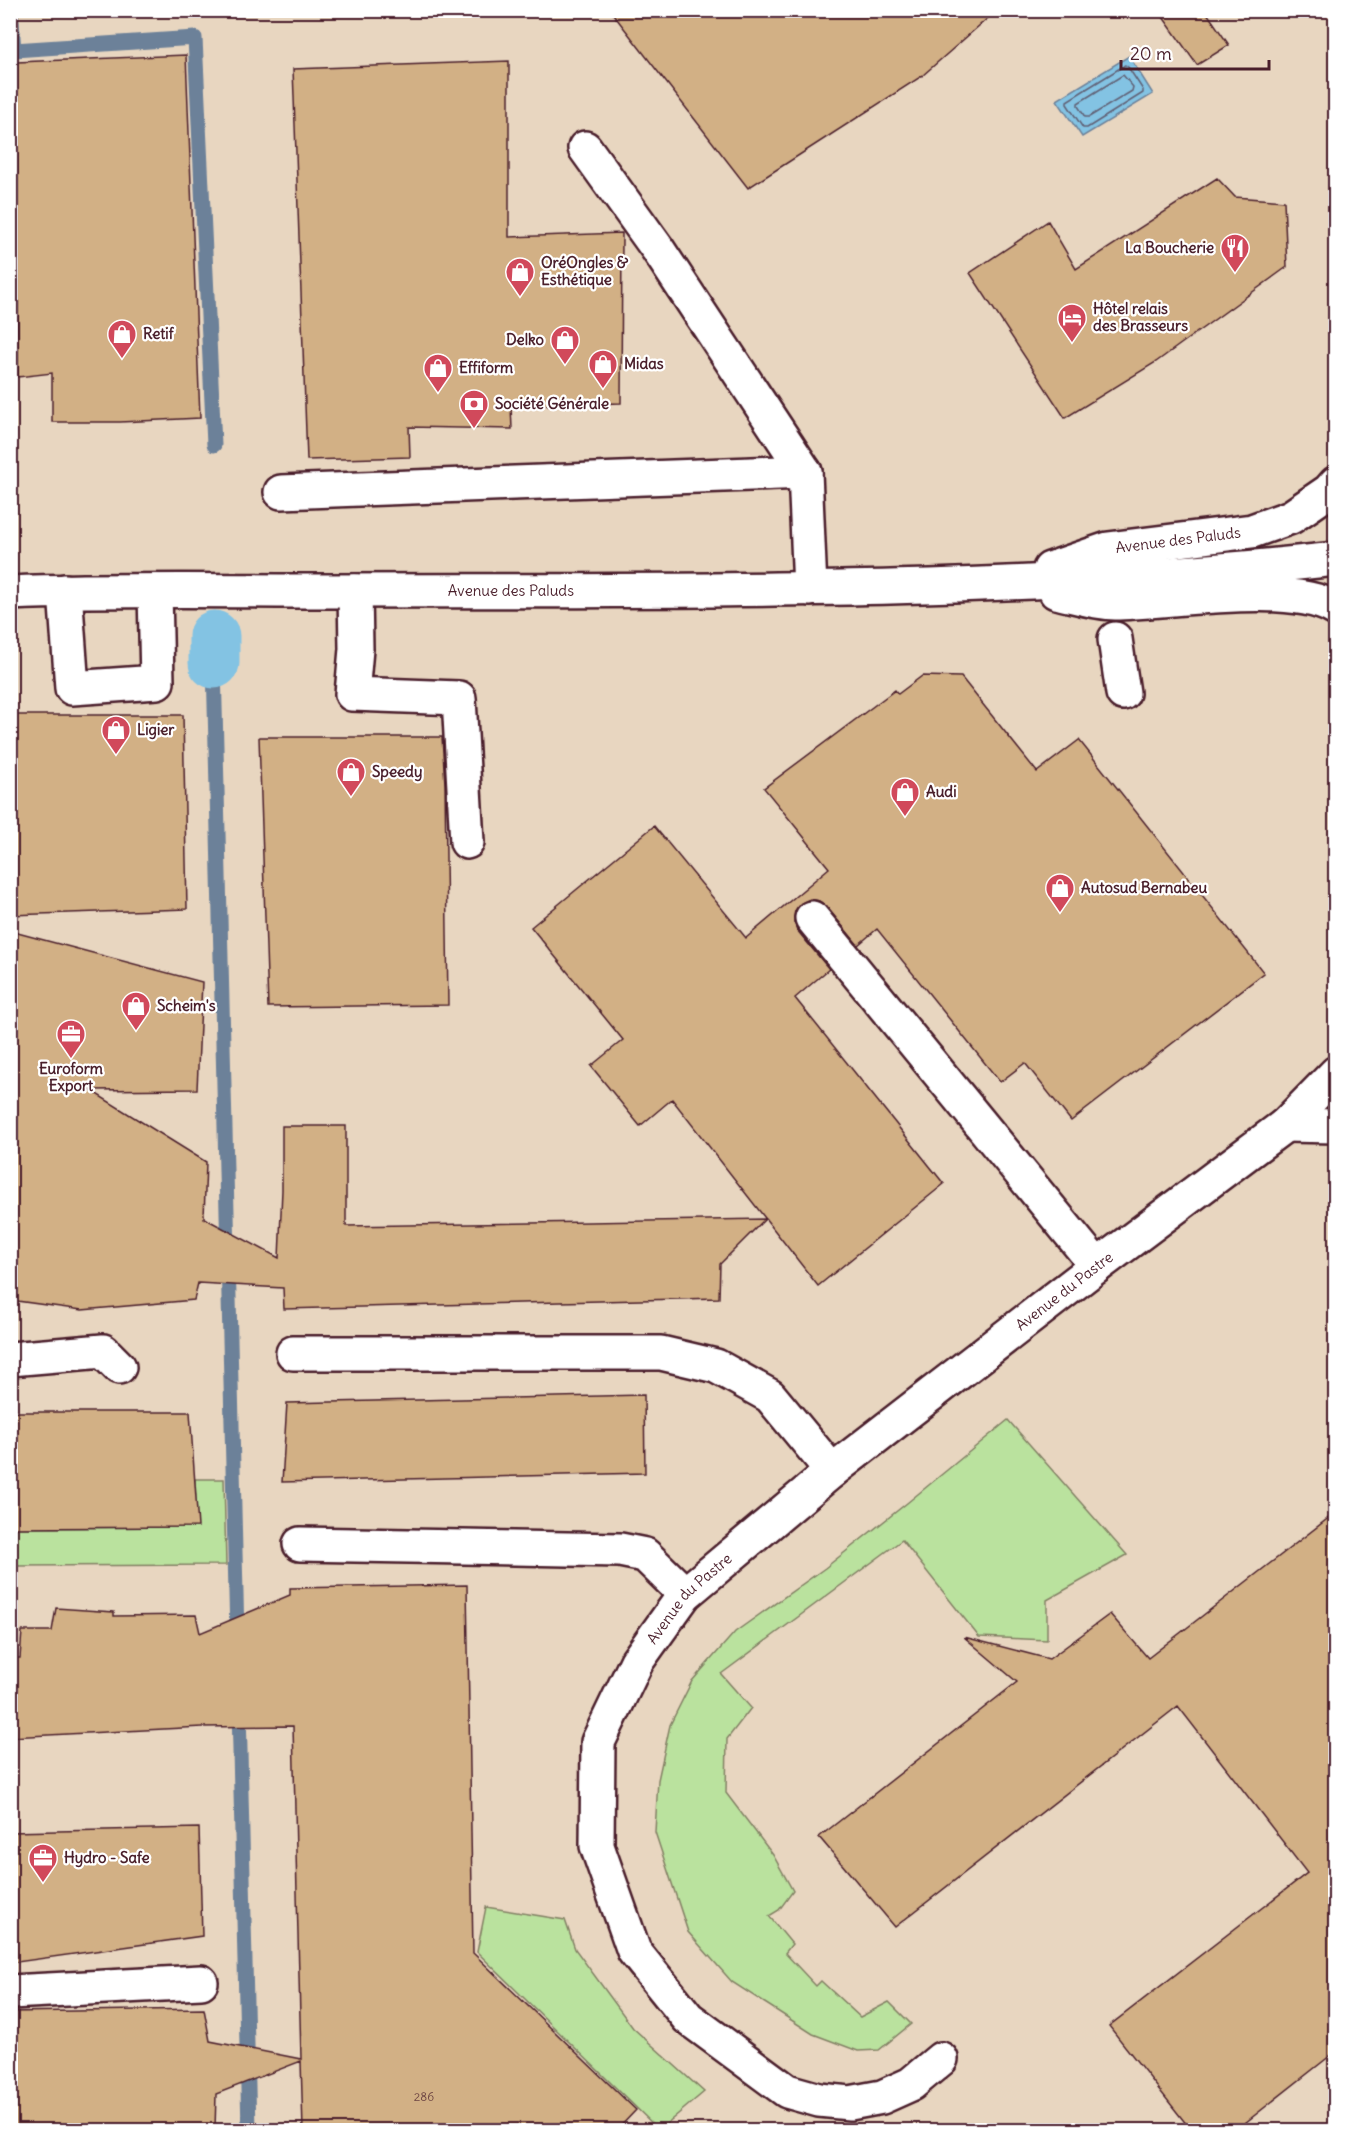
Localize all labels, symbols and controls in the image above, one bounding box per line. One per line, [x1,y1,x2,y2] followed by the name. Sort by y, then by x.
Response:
[1121,33,1270,71] scale bar
[1130,42,1172,65] text: 20 m
[1219,232,1251,274] restaurant icon: La Boucherie
[1125,238,1214,257] place label: La Boucherie
[541,253,629,290] place label: OréOngles & Esthétique
[504,256,536,298] shop icon: OréOngles & Esthétique
[1093,299,1188,335] place label: Hôtel relais des Brasseurs
[1056,302,1088,344] hotel icon: Hôtel relais des Brasseurs
[106,318,138,360] shop icon: Retif
[143,324,175,343] place label: Retif
[549,324,581,366] shop icon: Delko
[506,330,545,349] place label: Delko
[587,348,619,390] shop icon: Midas
[422,352,454,394] shop icon: Effiform
[624,354,664,373] place label: Midas
[459,358,513,377] place label: Effiform
[458,388,490,430] bank icon: Société Générale
[495,394,609,413] place label: Société Générale
[1114,522,1242,557] street label: Avenue des Paluds
[448,581,574,600] street label: Avenue des Paluds
[100,714,132,756] shop icon: Ligier
[137,720,175,740] place label: Ligier
[335,756,367,798] shop icon: Speedy
[372,762,422,782] place label: Speedy
[889,776,921,818] shop icon: Audi
[926,782,957,801] place label: Audi
[1044,872,1076,914] shop icon: Autosud Bernabeu
[1081,878,1207,897] place label: Autosud Bernabeu
[120,990,152,1032] shop icon: Scheim's
[157,996,216,1015] place label: Scheim's
[55,1018,87,1060] office icon: Euroform Export
[39,1059,103,1096] place label: Euroform Export
[1012,1247,1117,1334] street label: Avenue du Pastre
[642,1549,736,1648] street label: Avenue du Pastre
[27,1842,59,1884] office icon: Hydro - Safe
[64,1848,150,1868] place label: Hydro - Safe
[414,2089,434,2104] house number: 286

